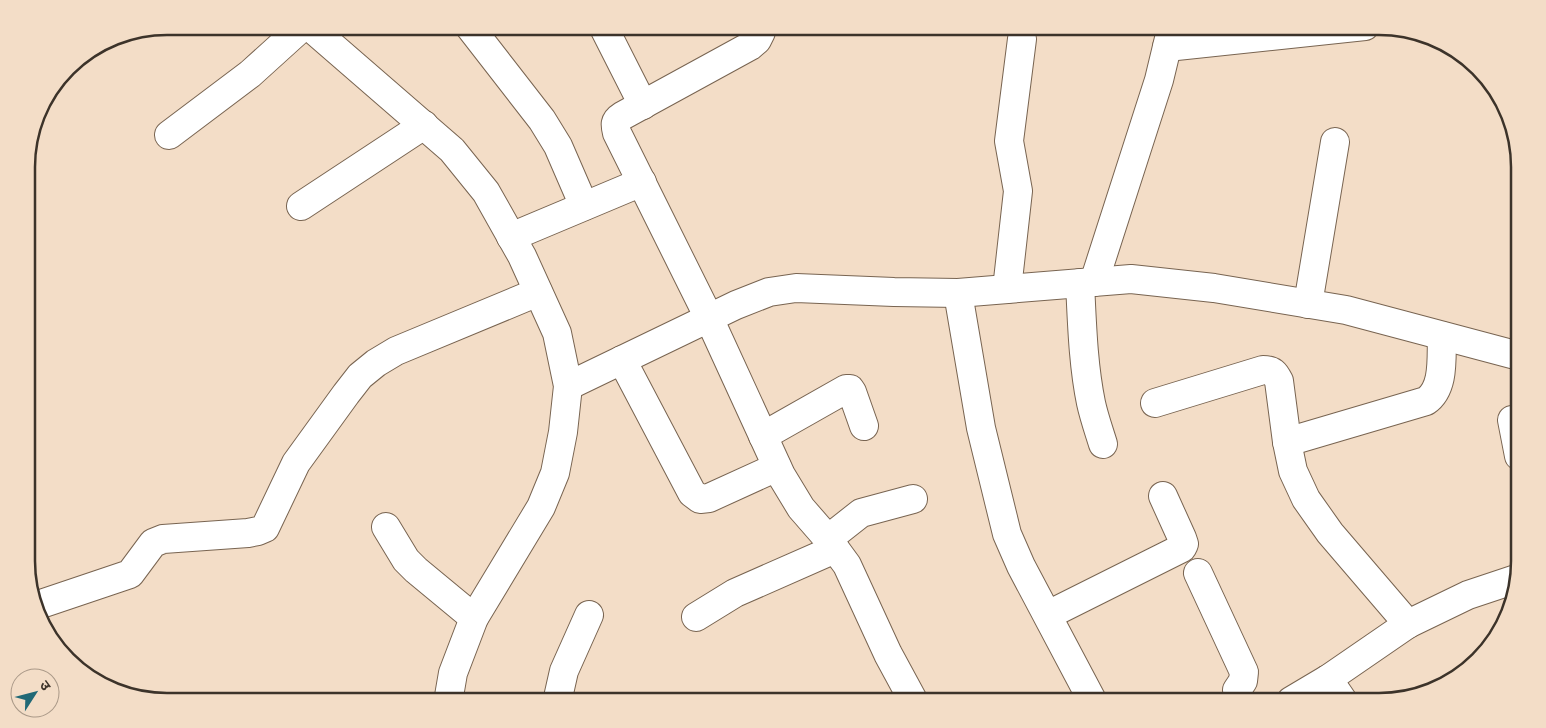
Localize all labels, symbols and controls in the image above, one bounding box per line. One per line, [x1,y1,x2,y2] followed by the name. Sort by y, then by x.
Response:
[10,668,60,718] north arrow
[35,676,56,695] text: उ

